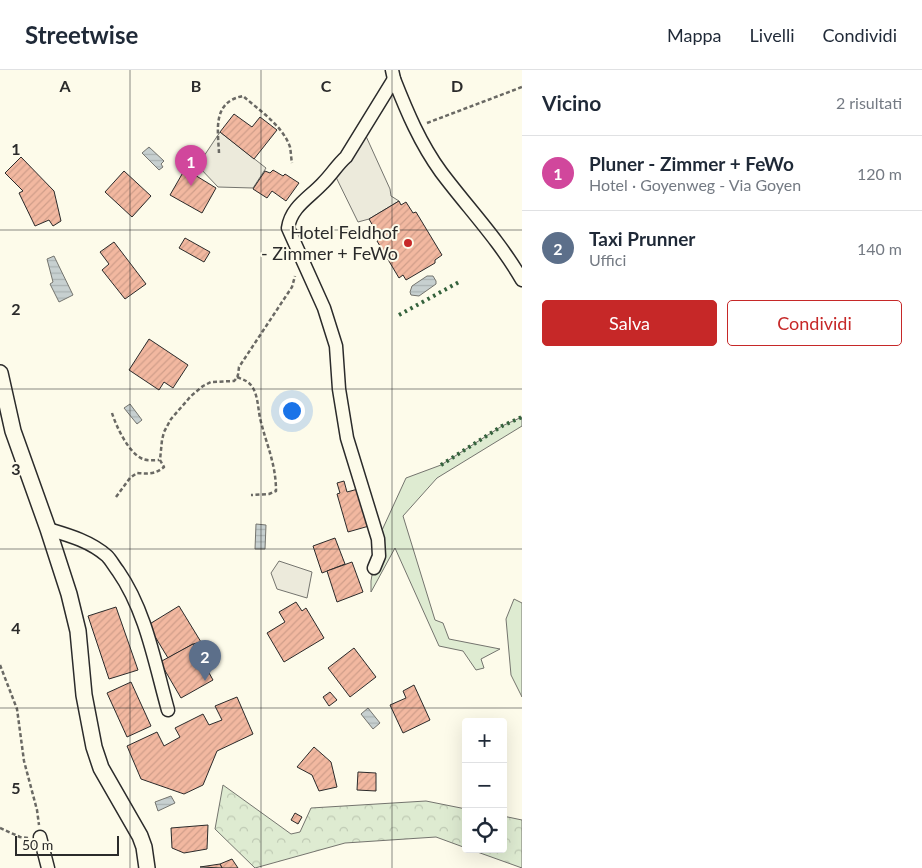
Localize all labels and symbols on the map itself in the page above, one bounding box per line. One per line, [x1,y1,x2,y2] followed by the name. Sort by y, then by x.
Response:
[58,76,71,95] text: A
[191,76,201,95] text: B
[321,76,332,95] text: C
[451,76,463,95] text: D
[11,139,21,158] text: 1
[175,145,207,186] pin: 1
[261,221,399,264] place label: Hotel Feldhof - Zimmer + FeWo
[402,237,414,249] marker: Hotel Feldhof - Zimmer + FeWo
[11,299,21,318] text: 2
[279,398,305,424] your location
[11,459,21,478] text: 3
[11,618,21,637] text: 4
[189,640,221,681] pin: 2
[11,778,21,797] text: 5
[15,833,119,856] scale bar

